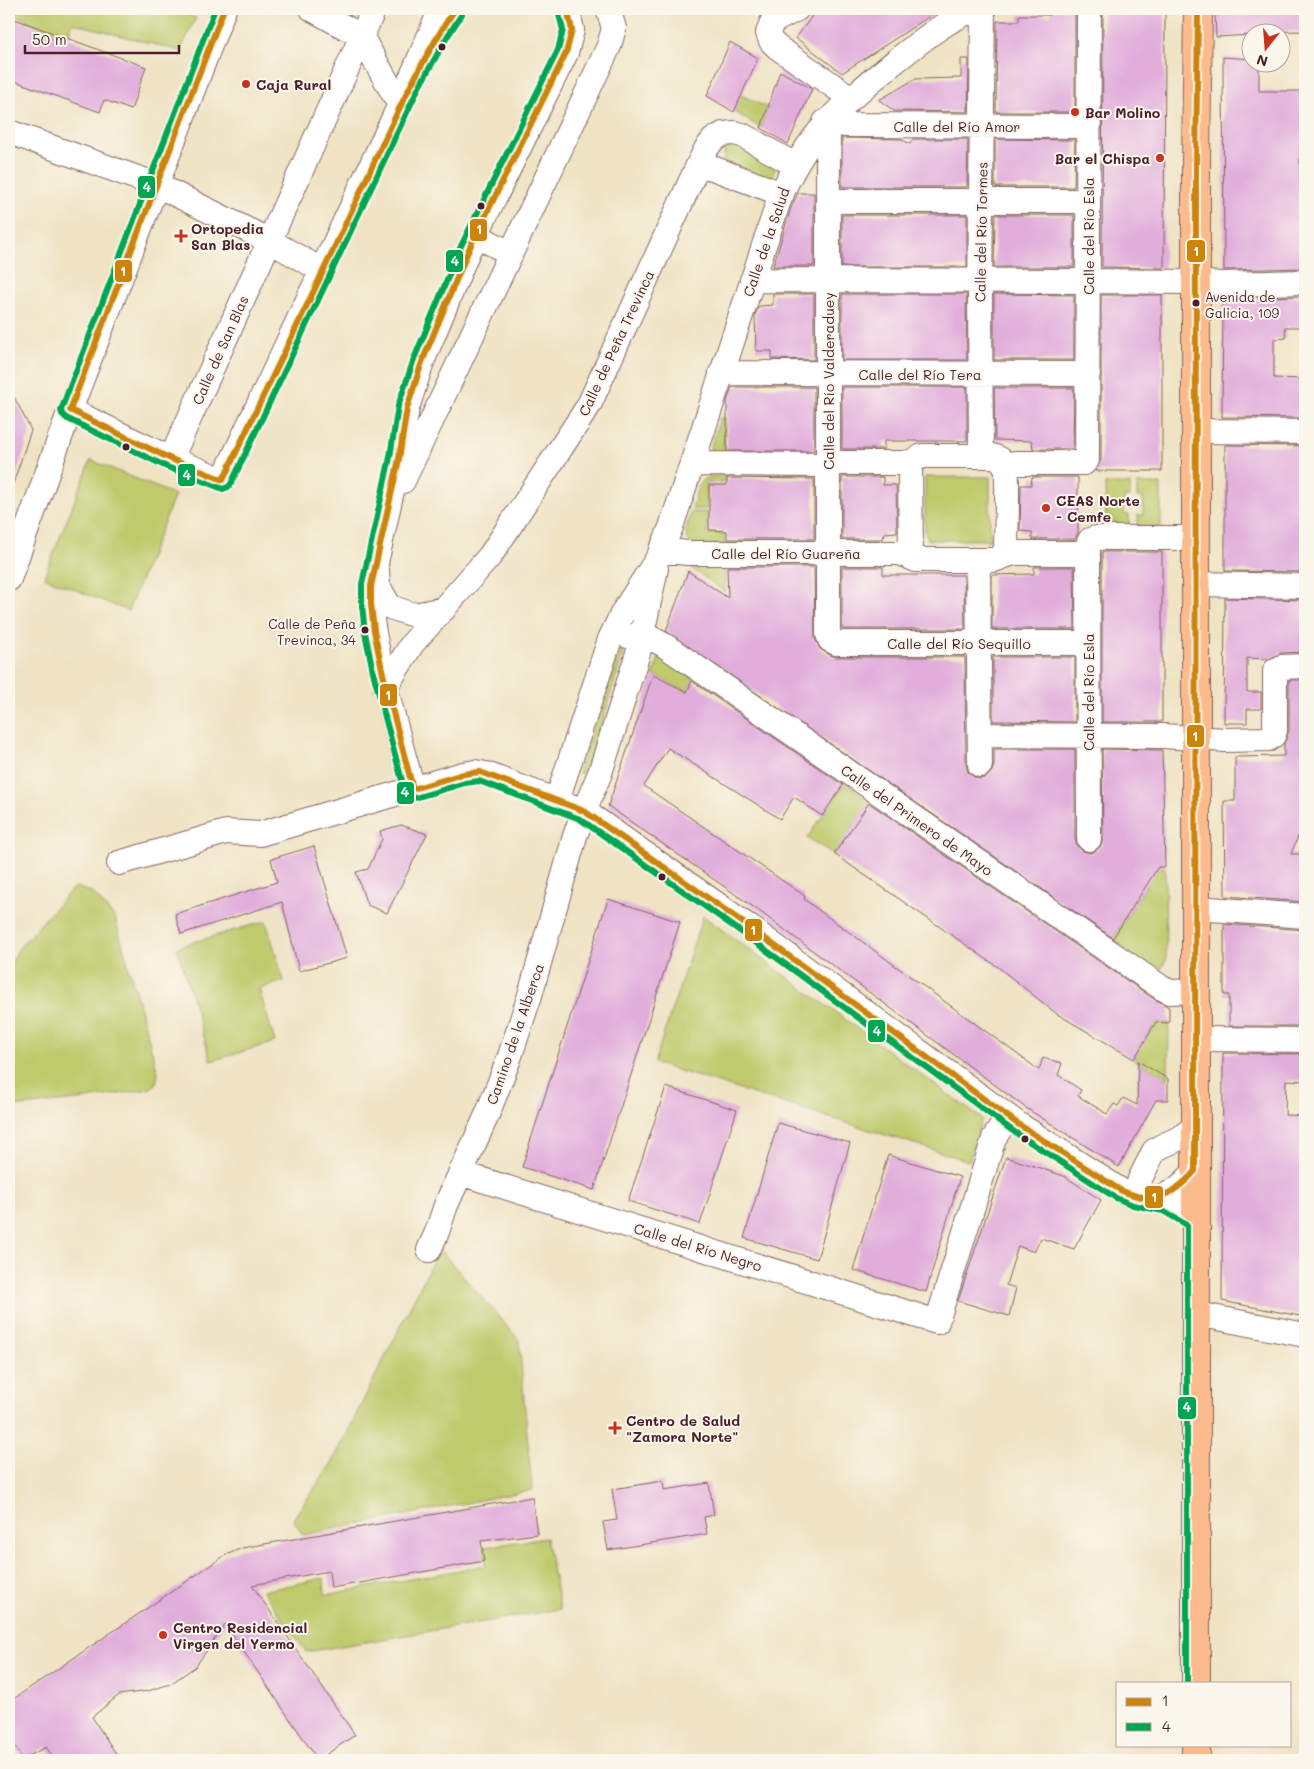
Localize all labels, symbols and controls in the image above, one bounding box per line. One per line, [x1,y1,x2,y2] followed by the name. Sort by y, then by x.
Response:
[25,22,179,54] scale bar
[1242,22,1292,72] north arrow
[32,29,67,49] text: 50 m
[437,42,447,52] unlabelled marker
[1254,50,1270,72] text: N
[256,75,331,94] place label: Caja Rural
[240,78,252,90] marker: Caja Rural
[1085,103,1161,122] place label: Bar Molino
[1069,106,1081,118] marker: Bar Molino
[894,117,1020,136] street label: Calle del Río Amor
[1055,149,1150,168] place label: Bar el Chispa
[1154,152,1166,164] marker: Bar el Chispa
[970,162,992,302] street label: Calle del Río Tormes
[137,175,156,199] line badge: 4
[143,177,152,196] text: 4
[1079,177,1098,295] street label: Calle del Río Esla
[738,185,794,299] street label: Calle de la Salud
[476,201,486,211] unlabelled marker
[469,218,488,242] line badge: 1
[191,219,264,254] place label: Ortopedia San Blas
[476,219,482,238] text: 1
[175,230,187,242] marker: Ortopedia San Blas
[1186,239,1206,263] line badge: 1
[1193,241,1199,260] text: 1
[445,249,464,273] line badge: 4
[451,251,460,270] text: 4
[114,259,133,283] line badge: 1
[120,261,126,280] text: 1
[574,267,658,419] street label: Calle de Peña Trevinca
[1205,288,1280,321] place label: Avenida de Galicia, 109
[187,292,253,408] street label: Calle de San Blas
[819,292,838,470] street label: Calle del Río Valderaduey
[1191,298,1201,308] marker: Avenida de Galicia, 109
[859,365,981,384] street label: Calle del Río Tera
[121,442,131,452] unlabelled marker
[177,463,196,487] line badge: 4
[183,465,192,484] text: 4
[1056,491,1140,526] place label: CEAS Norte - Cemfe
[1040,502,1052,514] marker: CEAS Norte - Cemfe
[711,544,861,563] street label: Calle del Río Guareña
[268,615,356,648] place label: Calle de Peña Trevinca, 34
[360,625,370,635] marker: Calle de Peña Trevinca, 34
[1079,633,1098,751] street label: Calle del Río Esla
[887,634,1031,653] street label: Calle del Río Sequillo
[379,683,398,707] line badge: 1
[385,685,391,704] text: 1
[1186,724,1205,748] line badge: 1
[1192,726,1198,745] text: 1
[837,760,997,880] street label: Calle del Primero de Mayo
[396,781,415,805] line badge: 4
[401,782,410,801] text: 4
[657,872,667,882] unlabelled marker
[744,918,763,942] line badge: 1
[750,920,756,939] text: 1
[482,961,548,1107] street label: Camino de la Alberca
[867,1019,886,1043] line badge: 4
[873,1021,882,1040] text: 4
[1020,1134,1030,1144] unlabelled marker
[1144,1185,1164,1209] line badge: 1
[1151,1187,1157,1206] text: 1
[632,1218,764,1276] street label: Calle del Río Negro
[1177,1396,1197,1420] line badge: 4
[1183,1397,1192,1416] text: 4
[626,1411,740,1446] place label: Centro de Salud "Zamora Norte"
[608,1421,622,1435] marker: Centro de Salud "Zamora Norte"
[173,1618,307,1653] place label: Centro Residencial Virgen del Yermo
[157,1629,169,1641] marker: Centro Residencial Virgen del Yermo
[1116,1682,1292,1746] legend
[1162,1690,1169,1710] text: 1
[1162,1716,1171,1736] text: 4

